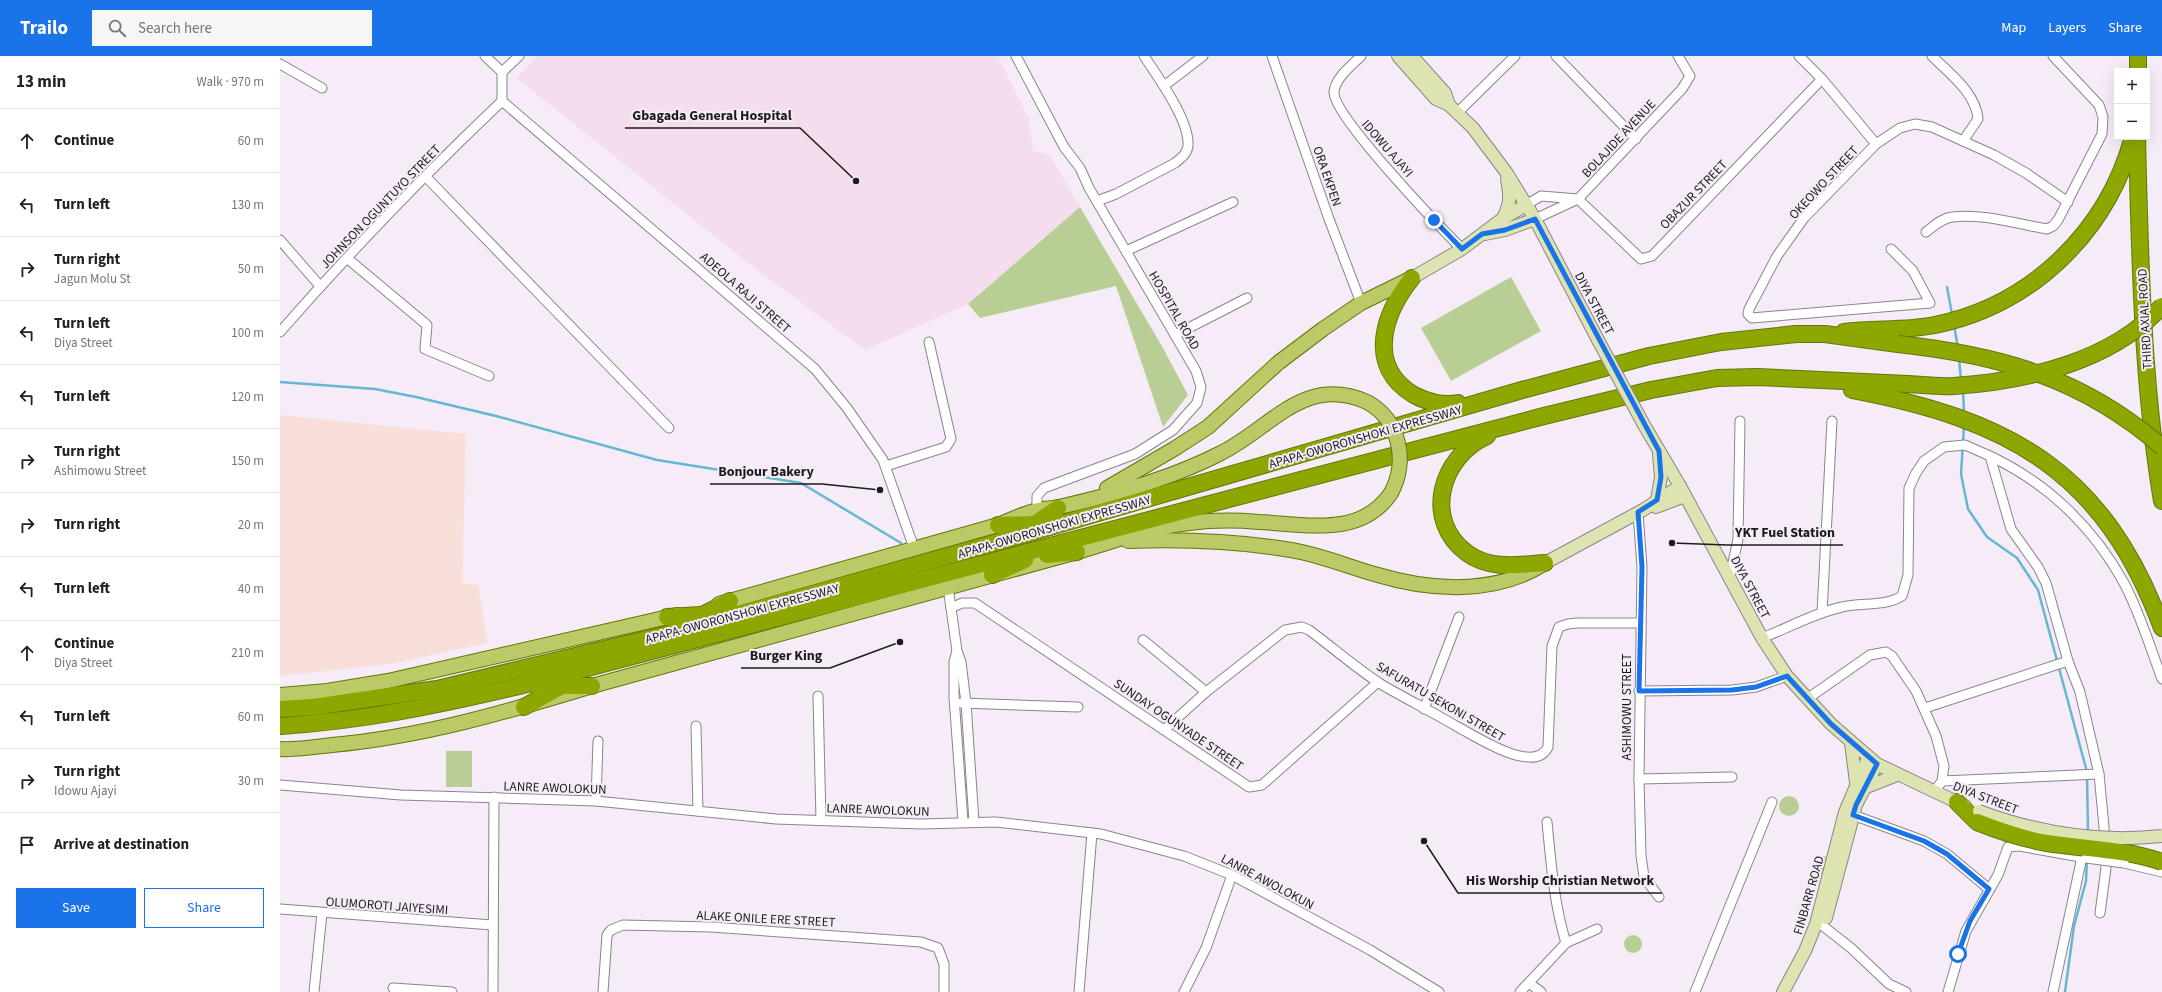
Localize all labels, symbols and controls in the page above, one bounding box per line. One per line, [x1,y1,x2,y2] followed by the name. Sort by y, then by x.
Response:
[92,10,372,46] search box
[20,15,68,42] text: Trailo
[106,17,128,39] icon: search
[138,18,212,39] text: Search here
[2001,18,2026,38] text: Map
[2048,18,2086,38] text: Layers
[2108,18,2142,38] text: Share
[2114,68,2150,140] map controls
[2114,68,2150,104] button: +
[16,70,66,94] text: 13 min
[196,73,264,91] text: Walk · 970 m
[1578,96,1660,182] street label: BOLAJIDE AVENUE
[625,102,800,128] callout: Gbagada General Hospital
[2114,104,2150,140] button: −
[632,106,792,126] text: Gbagada General Hospital
[1357,116,1417,181] street label: IDOWU AJAYI
[16,130,38,152] icon: ahead
[54,130,114,151] text: Continue
[238,132,264,150] text: 60 m
[317,141,445,273] street label: JOHNSON OGUNTUYO STREET
[1785,142,1863,223] street label: OKEOWO STREET
[1308,144,1346,209] street label: ORA EKPEN
[1656,156,1732,233] street label: OBAZUR STREET
[16,194,38,216] icon: left
[54,194,110,215] text: Turn left
[231,196,264,214] text: 130 m
[1425,211,1443,229] route end
[696,248,795,337] street label: ADEOLA RAJI STREET
[54,249,120,270] text: Turn right
[16,258,38,280] icon: right
[238,260,264,278] text: 50 m
[1144,268,1204,353] street label: HOSPITAL ROAD
[2133,268,2157,370] street label: THIRD AXIAL ROAD
[1570,269,1618,338] street label: DIYA STREET
[54,270,131,288] text: Jagun Molu St
[54,313,110,334] text: Turn left
[16,322,38,344] icon: left
[231,324,264,342] text: 100 m
[54,334,113,352] text: Diya Street
[16,386,38,408] icon: left
[54,386,110,407] text: Turn left
[231,388,264,406] text: 120 m
[1267,400,1465,473] street label: APAPA-OWORONSHOKI EXPRESSWAY
[54,441,120,462] text: Turn right
[16,450,38,472] icon: right
[231,452,264,470] text: 150 m
[710,458,822,484] callout: Bonjour Bakery
[54,462,146,480] text: Ashimowu Street
[718,462,814,482] text: Bonjour Bakery
[956,490,1154,563] street label: APAPA-OWORONSHOKI EXPRESSWAY
[16,514,38,536] icon: right
[54,514,120,535] text: Turn right
[238,516,264,534] text: 20 m
[1727,519,1843,545] callout: YKT Fuel Station
[1734,523,1835,543] text: YKT Fuel Station
[1726,553,1774,622] street label: DIYA STREET
[16,578,38,600] icon: left
[54,578,110,599] text: Turn left
[643,579,842,649] street label: APAPA-OWORONSHOKI EXPRESSWAY
[238,580,264,598] text: 40 m
[54,633,114,654] text: Continue
[16,642,38,664] icon: ahead
[741,642,830,668] callout: Burger King
[231,644,264,662] text: 210 m
[750,646,823,666] text: Burger King
[54,654,113,672] text: Diya Street
[1618,654,1636,760] street label: ASHIMOWU STREET
[1373,657,1508,746] street label: SAFURATU SEKONI STREET
[1110,675,1247,775] street label: SUNDAY OGUNYADE STREET
[16,706,38,728] icon: left
[54,706,110,727] text: Turn left
[238,708,264,726] text: 60 m
[54,761,120,782] text: Turn right
[16,770,38,792] icon: right
[238,772,264,790] text: 30 m
[503,777,607,799] street label: LANRE AWOLOKUN
[1950,777,2021,819] street label: DIYA STREET
[54,782,117,800] text: Idowu Ajayi
[826,799,930,821] street label: LANRE AWOLOKUN
[16,834,38,856] icon: arrive
[54,834,189,855] text: Arrive at destination
[1218,850,1317,914] street label: LANRE AWOLOKUN
[1789,854,1829,937] street label: FINBARR ROAD
[1458,867,1662,893] callout: His Worship Christian Network
[1466,871,1654,891] text: His Worship Christian Network
[16,888,136,928] button: Save
[144,888,264,928] button: Share
[325,893,449,919] street label: OLUMOROTI JAIYESIMI
[696,906,836,932] street label: ALAKE ONILE ERE STREET
[1949,945,1967,963] route start

